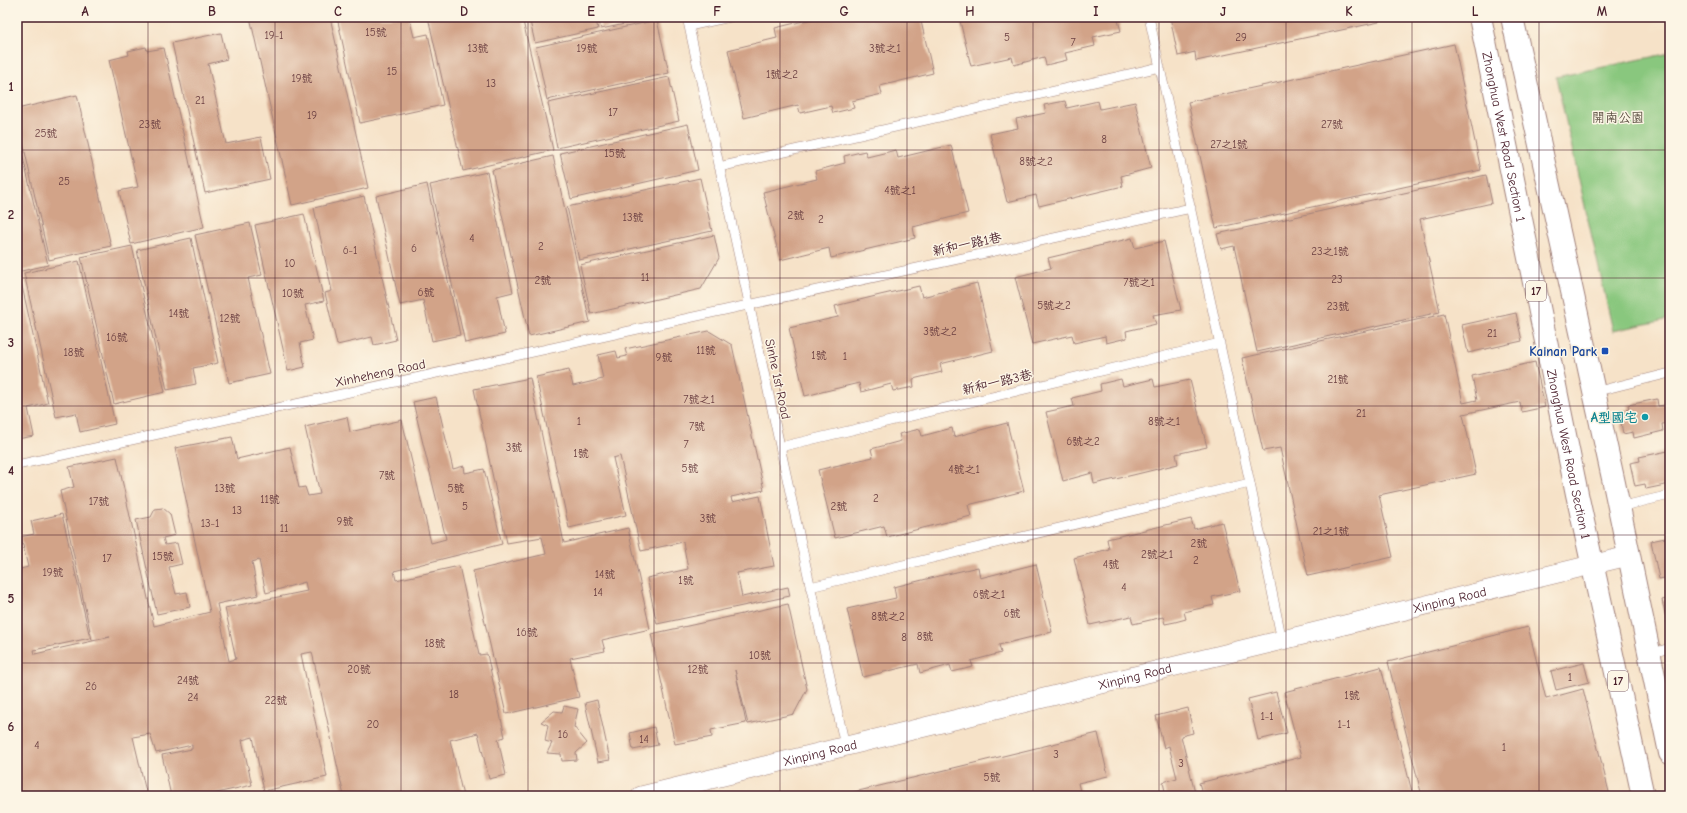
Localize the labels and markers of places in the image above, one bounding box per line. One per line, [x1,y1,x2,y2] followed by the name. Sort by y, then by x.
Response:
[1529,344,1598,359] place label: Kainan Park
[1600,346,1610,356] marker: Kainan Park
[1591,410,1637,425] place label: A型國宅
[1640,412,1650,422] marker: A型國宅

